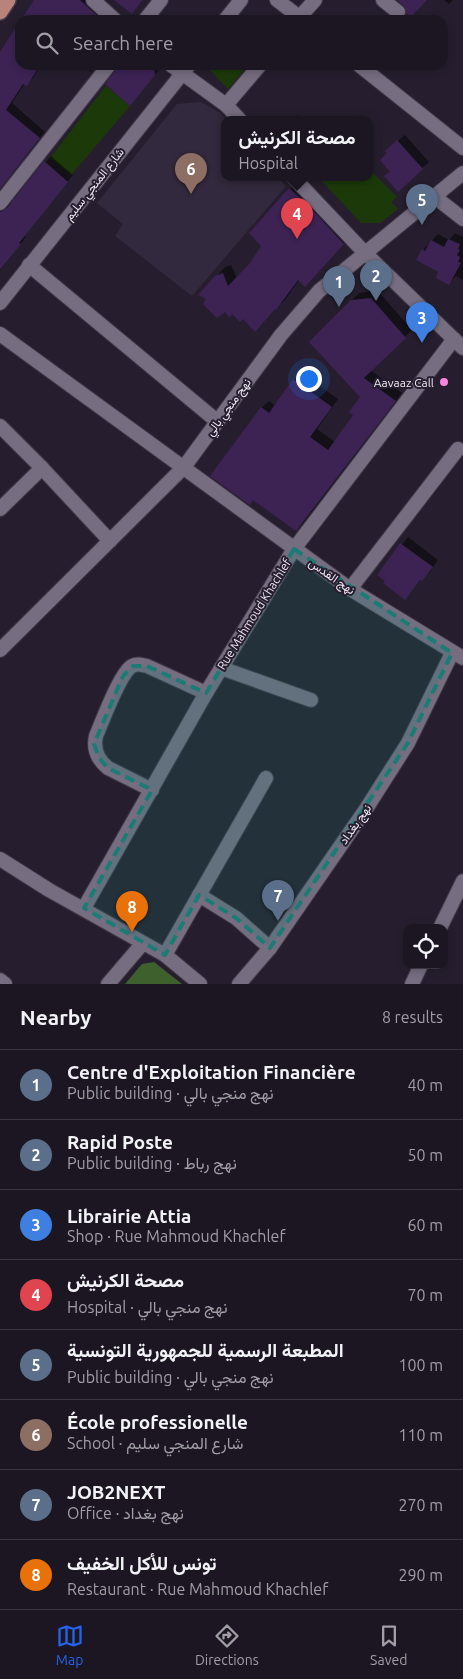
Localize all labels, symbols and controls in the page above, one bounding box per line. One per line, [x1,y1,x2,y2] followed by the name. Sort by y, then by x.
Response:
[15,15,448,70] search box
[33,29,61,57] icon: search
[73,32,173,54] text: Search here
[221,116,373,181] popup
[239,126,355,148] text: مصحة الكرنيش
[62,145,129,225] street label: شارع المنجي سليم
[175,153,207,194] pin: 6
[239,154,298,172] text: Hospital
[406,184,438,225] pin: 5
[281,198,313,239] pin: 4
[360,260,392,301] pin: 2
[323,266,355,307] pin: 1
[406,302,438,343] pin: 3
[296,366,322,392] your location
[203,376,256,440] street label: نهج منجي بالي
[374,376,434,389] place label: Aavaaz Call
[438,376,450,388] marker: Aavaaz Call
[305,555,358,599] street label: نهج القدس
[215,556,294,672] street label: Rue Mahmoud Khachlef
[337,802,376,848] street label: نهج بغداد
[262,880,294,921] pin: 7
[116,891,148,932] pin: 8
[403,924,448,969] map controls
[403,924,448,969] button: locate
[20,1005,91,1029] text: Nearby
[382,1008,443,1026] text: 8 results
[67,1061,356,1083] text: Centre d'Exploitation Financière
[31,1076,41,1094] text: 1
[407,1076,443,1094] text: 40 m
[67,1084,274,1102] text: Public building · نهج منجي بالي
[67,1131,173,1153] text: Rapid Poste
[31,1146,41,1164] text: 2
[407,1146,443,1164] text: 50 m
[67,1154,237,1172] text: Public building · نهج رباط
[67,1205,191,1227] text: Librairie Attia
[31,1216,41,1234] text: 3
[407,1216,443,1234] text: 60 m
[67,1227,286,1245] text: Shop · Rue Mahmoud Khachlef
[67,1269,184,1291] text: مصحة الكرنيش
[31,1286,41,1304] text: 4
[407,1286,443,1304] text: 70 m
[67,1298,228,1316] text: Hospital · نهج منجي بالي
[67,1339,344,1361] text: المطبعة الرسمية للجمهورية التونسية
[31,1356,41,1374] text: 5
[398,1356,443,1374] text: 100 m
[67,1368,274,1386] text: Public building · نهج منجي بالي
[67,1411,248,1433] text: École professionelle
[31,1426,41,1444] text: 6
[398,1426,443,1444] text: 110 m
[67,1434,243,1452] text: School · شارع المنجي سليم
[67,1481,165,1503] text: JOB2NEXT
[31,1496,41,1514] text: 7
[398,1496,443,1514] text: 270 m
[67,1504,184,1522] text: Office · نهج بغداد
[67,1552,217,1574] text: تونس للأكل الخفيف
[31,1566,41,1584] text: 8
[398,1566,443,1584] text: 290 m
[67,1580,328,1598] text: Restaurant · Rue Mahmoud Khachlef
[56,1622,84,1668] tab: Map
[195,1622,259,1668] tab: Directions
[370,1622,407,1668] tab: Saved

